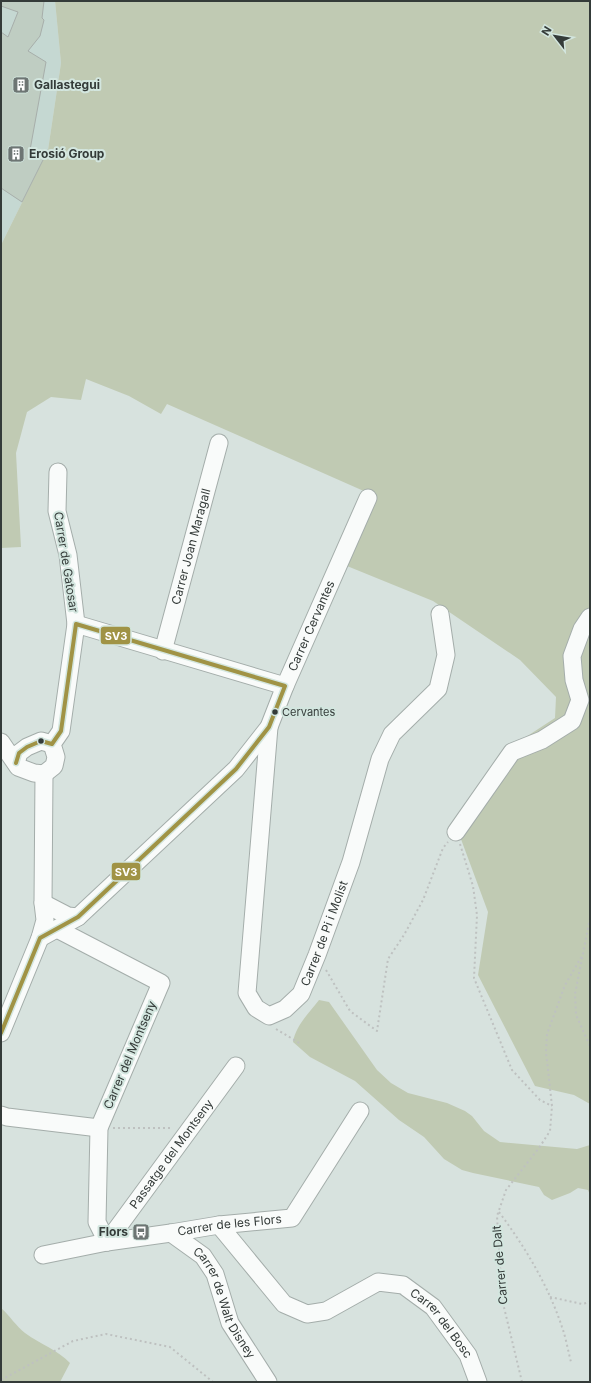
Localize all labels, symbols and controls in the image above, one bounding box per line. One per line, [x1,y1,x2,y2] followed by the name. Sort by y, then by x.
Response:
[535,16,575,56] north arrow
[538,24,555,38] text: N
[11,75,31,95] building icon: Gallastegui
[34,77,100,92] place label: Gallastegui
[6,144,26,164] building icon: Erosió Group
[29,146,105,161] place label: Erosió Group
[168,487,213,606] street label: Carrer Joan Maragall
[51,511,82,614] street label: Carrer de Gatosar
[284,578,338,673] street label: Carrer Cervantes
[100,626,131,645] line badge: SV3
[105,629,127,643] text: SV3
[282,705,335,719] place label: Cervantes
[270,707,280,717] marker: Cervantes
[36,736,46,746] unlabelled marker
[111,862,141,881] line badge: SV3
[115,865,137,879] text: SV3
[297,878,351,988] street label: Carrer de Pi i Molist
[100,998,159,1111] street label: Carrer del Montseny
[126,1096,216,1211] street label: Passatge del Montseny
[176,1211,282,1239] street label: Carrer de les Flors
[131,1222,151,1242] bus stop icon: Flors
[99,1224,128,1239] place label: Flors
[489,1225,510,1305] street label: Carrer de Dalt
[190,1243,259,1361] street label: Carrer de Walt Disney
[407,1285,476,1361] street label: Carrer del Bosc

